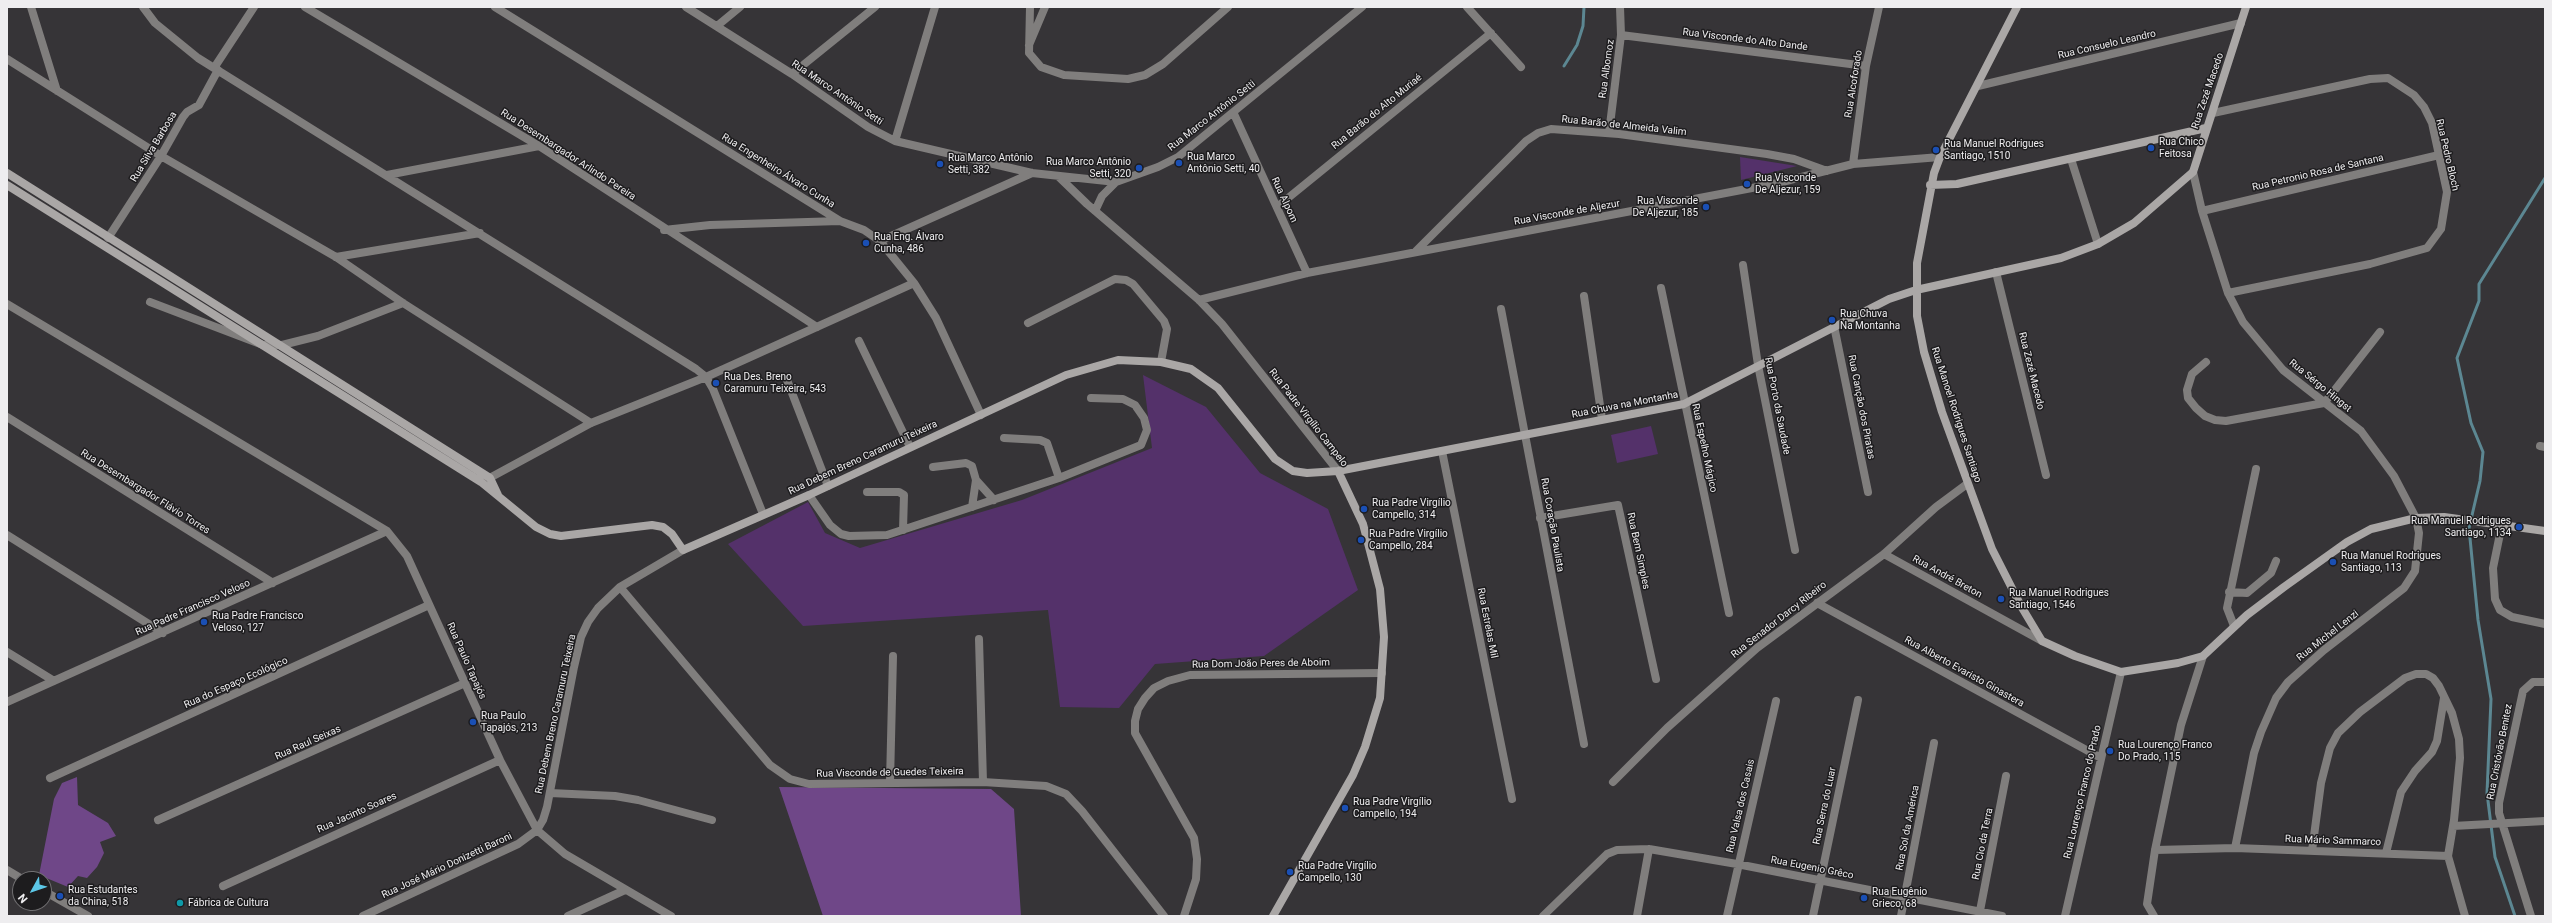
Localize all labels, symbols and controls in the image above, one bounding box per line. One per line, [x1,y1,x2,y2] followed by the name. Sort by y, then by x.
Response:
[1682,26,1808,54] street label: Rua Visconde do Alto Dande
[2057,28,2157,62] street label: Rua Consuelo Leandro
[1597,39,1617,99] street label: Rua Albornoz
[1843,49,1865,119] street label: Rua Alcoforado
[2189,51,2227,131] street label: Rua Zezé Macedo
[789,58,885,128] street label: Rua Marco Antônio Setti
[1329,72,1425,152] street label: Rua Barão do Alto Muriaé
[1166,78,1258,154] street label: Rua Marco Antônio Setti
[498,107,638,203] street label: Rua Desembargador Arlindo Pereira
[128,110,180,184] street label: Rua Silva Barbosa
[1561,113,1687,139] street label: Rua Barão de Almeida Valim
[2433,118,2461,192] street label: Rua Pedro Bloch
[719,131,837,211] street label: Rua Engenheiro Álvaro Cunha
[2159,136,2204,160] place label: Rua Chico Feitosa
[1944,138,2044,162] place label: Rua Manuel Rodrigues Santiago, 1510
[2146,143,2156,153] marker: Rua Chico Feitosa
[1931,145,1941,155] marker: Rua Manuel Rodrigues Santiago, 1510
[1187,151,1260,174] place label: Rua Marco Antônio Setti, 40
[948,152,1033,176] place label: Rua Marco Antônio Setti, 382
[2251,152,2385,194] street label: Rua Petronio Rosa de Santana
[1046,156,1131,180] place label: Rua Marco Antônio Setti, 320
[1174,158,1184,168] marker: Rua Marco Antônio Setti, 40
[935,159,945,169] marker: Rua Marco Antônio Setti, 382
[1134,163,1144,173] marker: Rua Marco Antônio Setti, 320
[1755,172,1821,196] place label: Rua Visconde De Aljezur, 159
[1268,175,1300,225] street label: Rua Alpom
[1742,179,1752,189] marker: Rua Visconde De Aljezur, 159
[1632,195,1698,218] place label: Rua Visconde De Aljezur, 185
[1513,198,1621,228] street label: Rua Visconde de Aljezur
[1701,202,1711,212] marker: Rua Visconde De Aljezur, 185
[874,231,944,254] place label: Rua Eng. Álvaro Cunha, 486
[861,238,871,248] marker: Rua Eng. Álvaro Cunha, 486
[1840,308,1900,332] place label: Rua Chuva Na Montanha
[1827,315,1837,325] marker: Rua Chuva Na Montanha
[2016,331,2046,411] street label: Rua Zezé Macedo
[1928,346,1984,484] street label: Rua Manoel Rodrigues Santiago
[1845,354,1877,460] street label: Rua Canção dos Piratas
[1762,356,1792,456] street label: Rua Porto da Saudade
[2286,357,2354,415] street label: Rua Sérgo Hingst
[1266,367,1350,469] street label: Rua Padre Virgílio Campelo
[724,371,826,394] place label: Rua Des. Breno Caramuru Teixeira, 543
[711,378,721,388] marker: Rua Des. Breno Caramuru Teixeira, 543
[1571,389,1679,421] street label: Rua Chuva na Montanha
[1689,402,1719,494] street label: Rua Espelho Mágico
[787,418,939,498] street label: Rua Debem Breno Caramuru Teixeira
[78,447,212,537] street label: Rua Desembargador Flávio Torres
[1538,477,1566,573] street label: Rua Coração Paulista
[1372,497,1451,520] place label: Rua Padre Virgílio Campello, 314
[1359,504,1369,514] marker: Rua Padre Virgílio Campello, 314
[1624,512,1652,590] street label: Rua Bem Simples
[2411,515,2511,538] place label: Rua Manuel Rodrigues Santiago, 1134
[2514,522,2524,532] marker: Rua Manuel Rodrigues Santiago, 1134
[1369,528,1448,552] place label: Rua Padre Virgílio Campello, 284
[1356,535,1366,545] marker: Rua Padre Virgílio Campello, 284
[2341,550,2441,574] place label: Rua Manuel Rodrigues Santiago, 113
[1910,553,1984,601] street label: Rua André Breton
[2328,557,2338,567] marker: Rua Manuel Rodrigues Santiago, 113
[134,577,252,639] street label: Rua Padre Francisco Veloso
[1729,579,1829,661] street label: Rua Senador Darcy Ribeiro
[1474,587,1500,659] street label: Rua Estrelas Mil
[2009,587,2109,610] place label: Rua Manuel Rodrigues Santiago, 1546
[1996,594,2006,604] marker: Rua Manuel Rodrigues Santiago, 1546
[2295,608,2361,664] street label: Rua Michel Lenzi
[212,610,303,634] place label: Rua Padre Francisco Veloso, 127
[199,617,209,627] marker: Rua Padre Francisco Veloso, 127
[444,621,488,701] street label: Rua Paulo Tapajós
[533,633,579,795] street label: Rua Debem Breno Caramuru Teixeira
[1902,634,2026,710] street label: Rua Alberto Evaristo Ginastera
[182,655,290,711] street label: Rua do Espaço Ecológico
[1192,657,1330,671] street label: Rua Dom João Peres de Aboim
[2485,703,2515,801] street label: Rua Cristóvão Benitez
[481,710,537,734] place label: Rua Paulo Tapajós, 213
[468,717,478,727] marker: Rua Paulo Tapajós, 213
[273,723,343,763] street label: Rua Raul Seixas
[2062,724,2104,860] street label: Rua Lourenço Franco do Prado
[2118,739,2212,762] place label: Rua Lourenço Franco Do Prado, 115
[2105,746,2115,756] marker: Rua Lourenço Franco Do Prado, 115
[1724,758,1758,854] street label: Rua Valsa dos Casais
[816,766,964,780] street label: Rua Visconde de Guedes Teixeira
[1811,766,1839,846] street label: Rua Serra do Luar
[1894,784,1922,872] street label: Rua Sol da América
[315,790,399,836] street label: Rua Jacinto Soares
[1353,796,1432,820] place label: Rua Padre Virgílio Campello, 194
[1340,803,1350,813] marker: Rua Padre Virgílio Campello, 194
[1970,807,1996,881] street label: Rua Cio da Terra
[380,830,514,902] street label: Rua José Mário Donizetti Baroni
[2285,833,2381,849] street label: Rua Mário Sammarco
[1770,854,1854,882] street label: Rua Eugenio Grêco
[1298,860,1377,884] place label: Rua Padre Virgílio Campello, 130
[1285,867,1295,877] marker: Rua Padre Virgílio Campello, 130
[12,871,52,911] north arrow
[68,884,138,908] place label: Rua Estudantes da China, 518
[1872,886,1927,910] place label: Rua Eugênio Grieco, 68
[16,891,31,906] text: N
[55,891,65,901] marker: Rua Estudantes da China, 518
[1859,893,1869,903] marker: Rua Eugênio Grieco, 68
[188,897,269,909] place label: Fábrica de Cultura
[175,898,185,908] marker: Fábrica de Cultura

